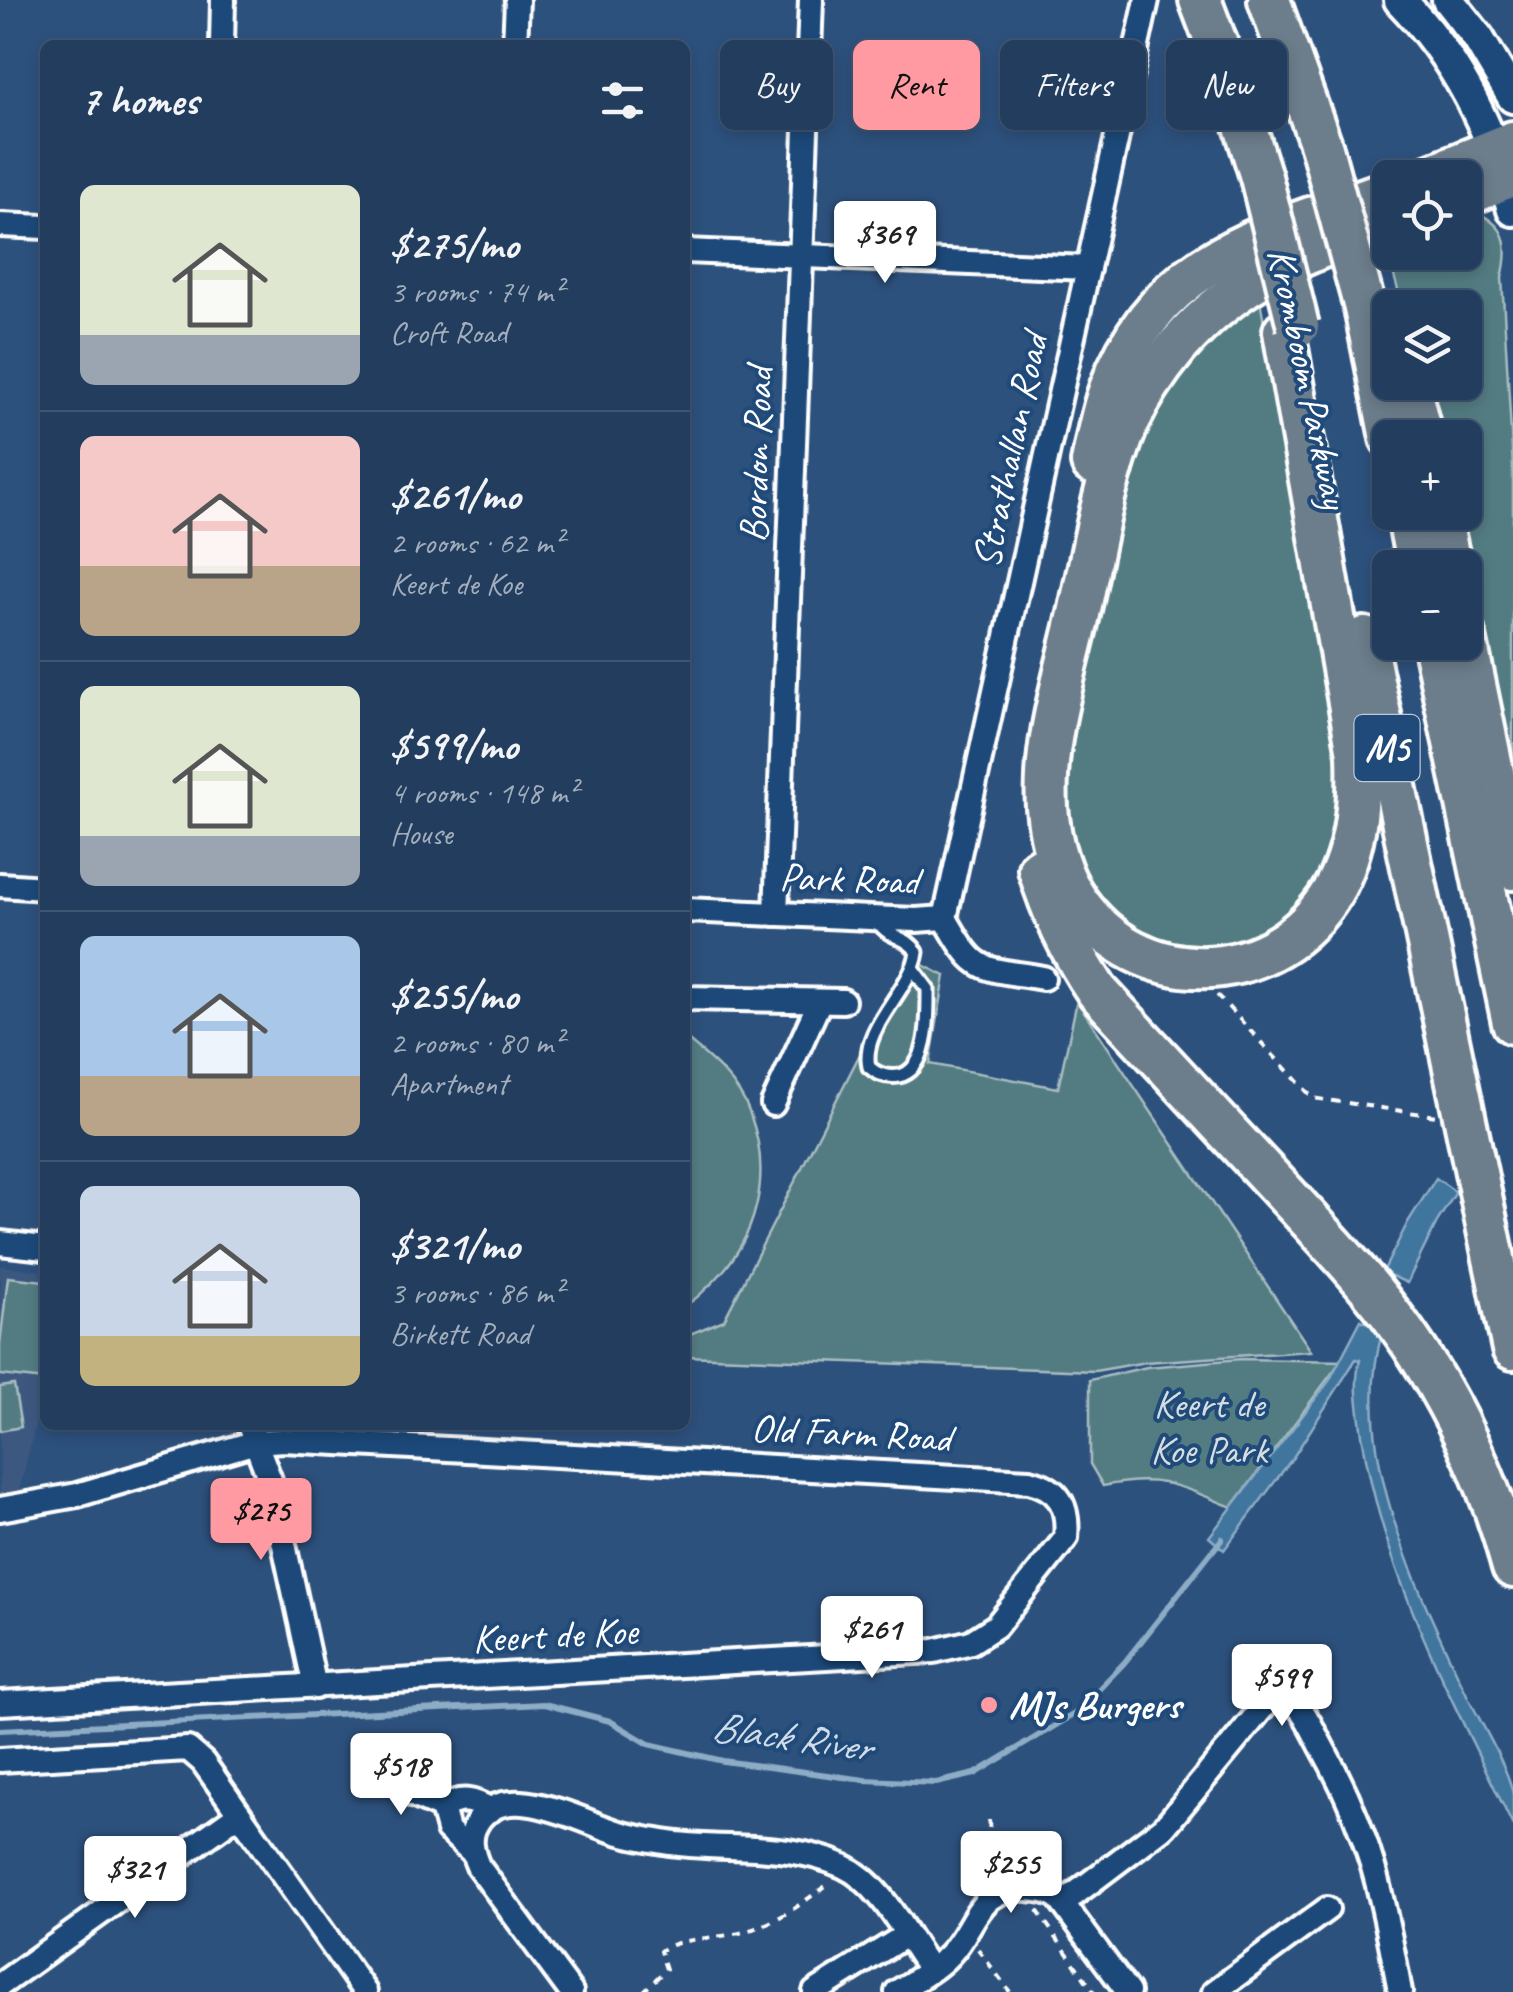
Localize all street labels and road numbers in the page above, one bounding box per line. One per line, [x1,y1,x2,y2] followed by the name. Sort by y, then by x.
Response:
[1256,243,1360,515] street label: Kromboom Parkway
[961,323,1060,572] street label: Strathallan Road
[728,360,784,543] street label: Bordon Road
[1354,715,1420,781] road number: M5
[779,852,925,907] street label: Park Road
[750,1403,958,1464] street label: Old Farm Road
[471,1606,642,1664] street label: Keert de Koe

